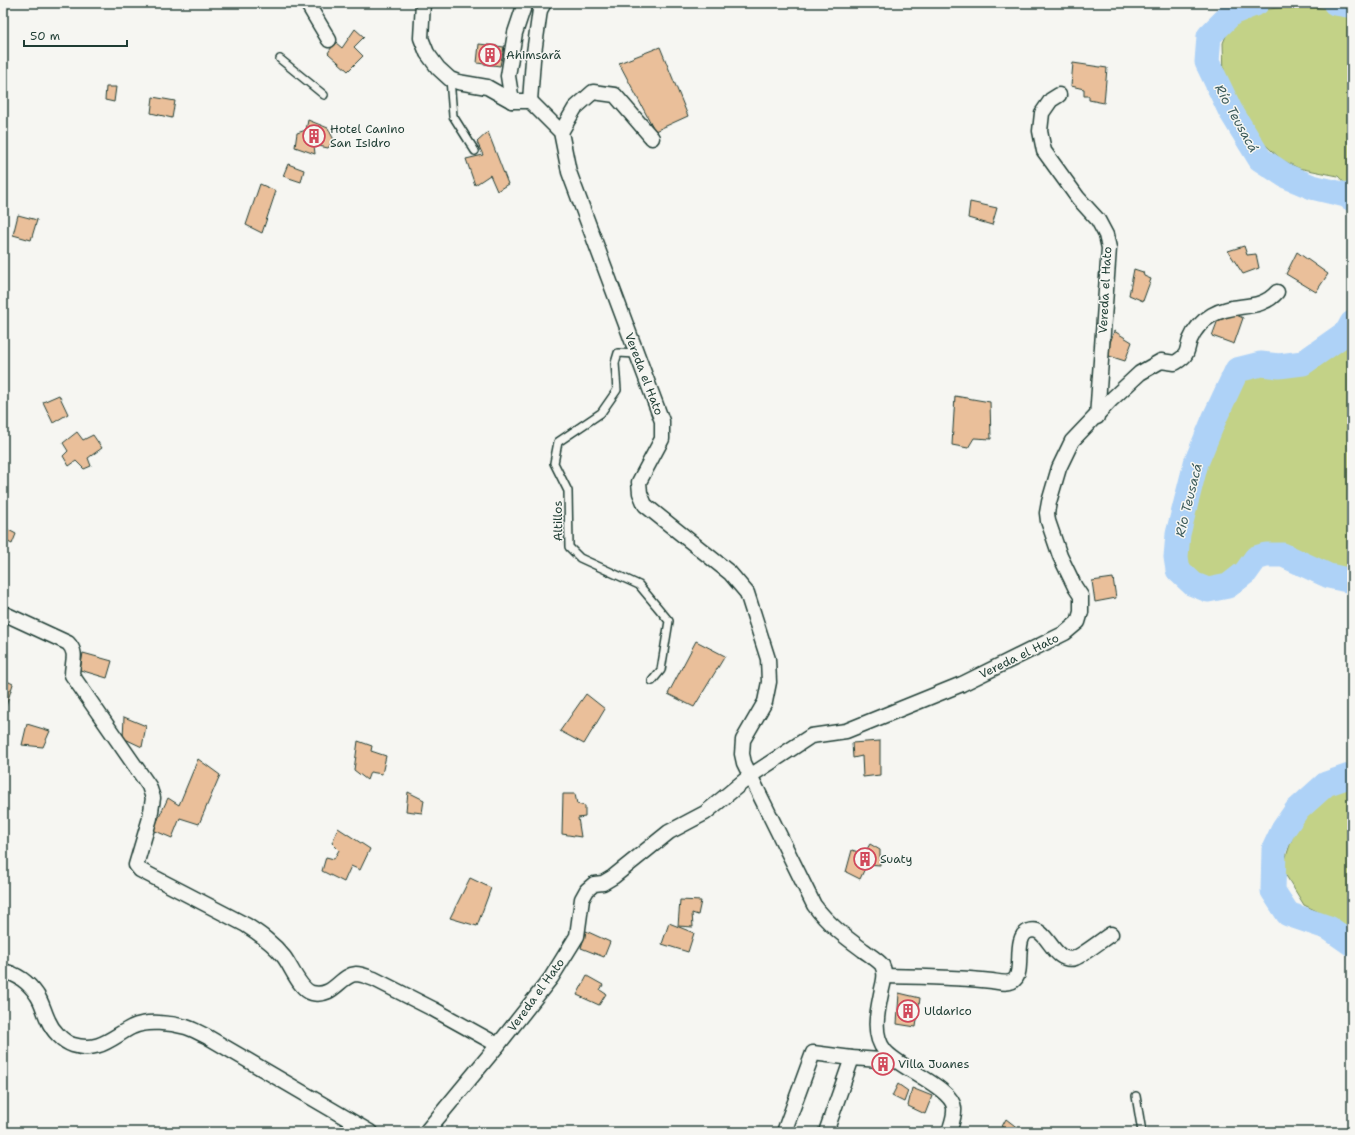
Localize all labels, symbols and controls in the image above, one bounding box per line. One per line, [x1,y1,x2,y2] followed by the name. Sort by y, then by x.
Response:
[24,22,127,48] scale bar
[30,28,60,44] text: 50 m
[477,42,503,68] building icon: Ahimsarã
[506,47,561,63] place label: Ahimsarã
[1211,81,1262,155] water label: Río Teusacá
[330,121,405,151] place label: Hotel Canino San Isidro
[301,123,327,149] building icon: Hotel Canino San Isidro
[1095,246,1115,334] street label: Vereda el Hato
[621,331,667,417] street label: Vereda el Hato
[1171,462,1206,539] water label: Río Teusacá
[550,501,566,541] street label: Altillos
[976,630,1062,682] street label: Vereda el Hato
[852,846,878,872] building icon: Suaty
[880,851,913,867] place label: Suaty
[504,955,568,1035] street label: Vereda el Hato
[895,998,921,1024] building icon: Uldarico
[924,1003,972,1019] place label: Uldarico
[870,1051,896,1077] building icon: Villa Juanes
[898,1056,969,1072] place label: Villa Juanes

